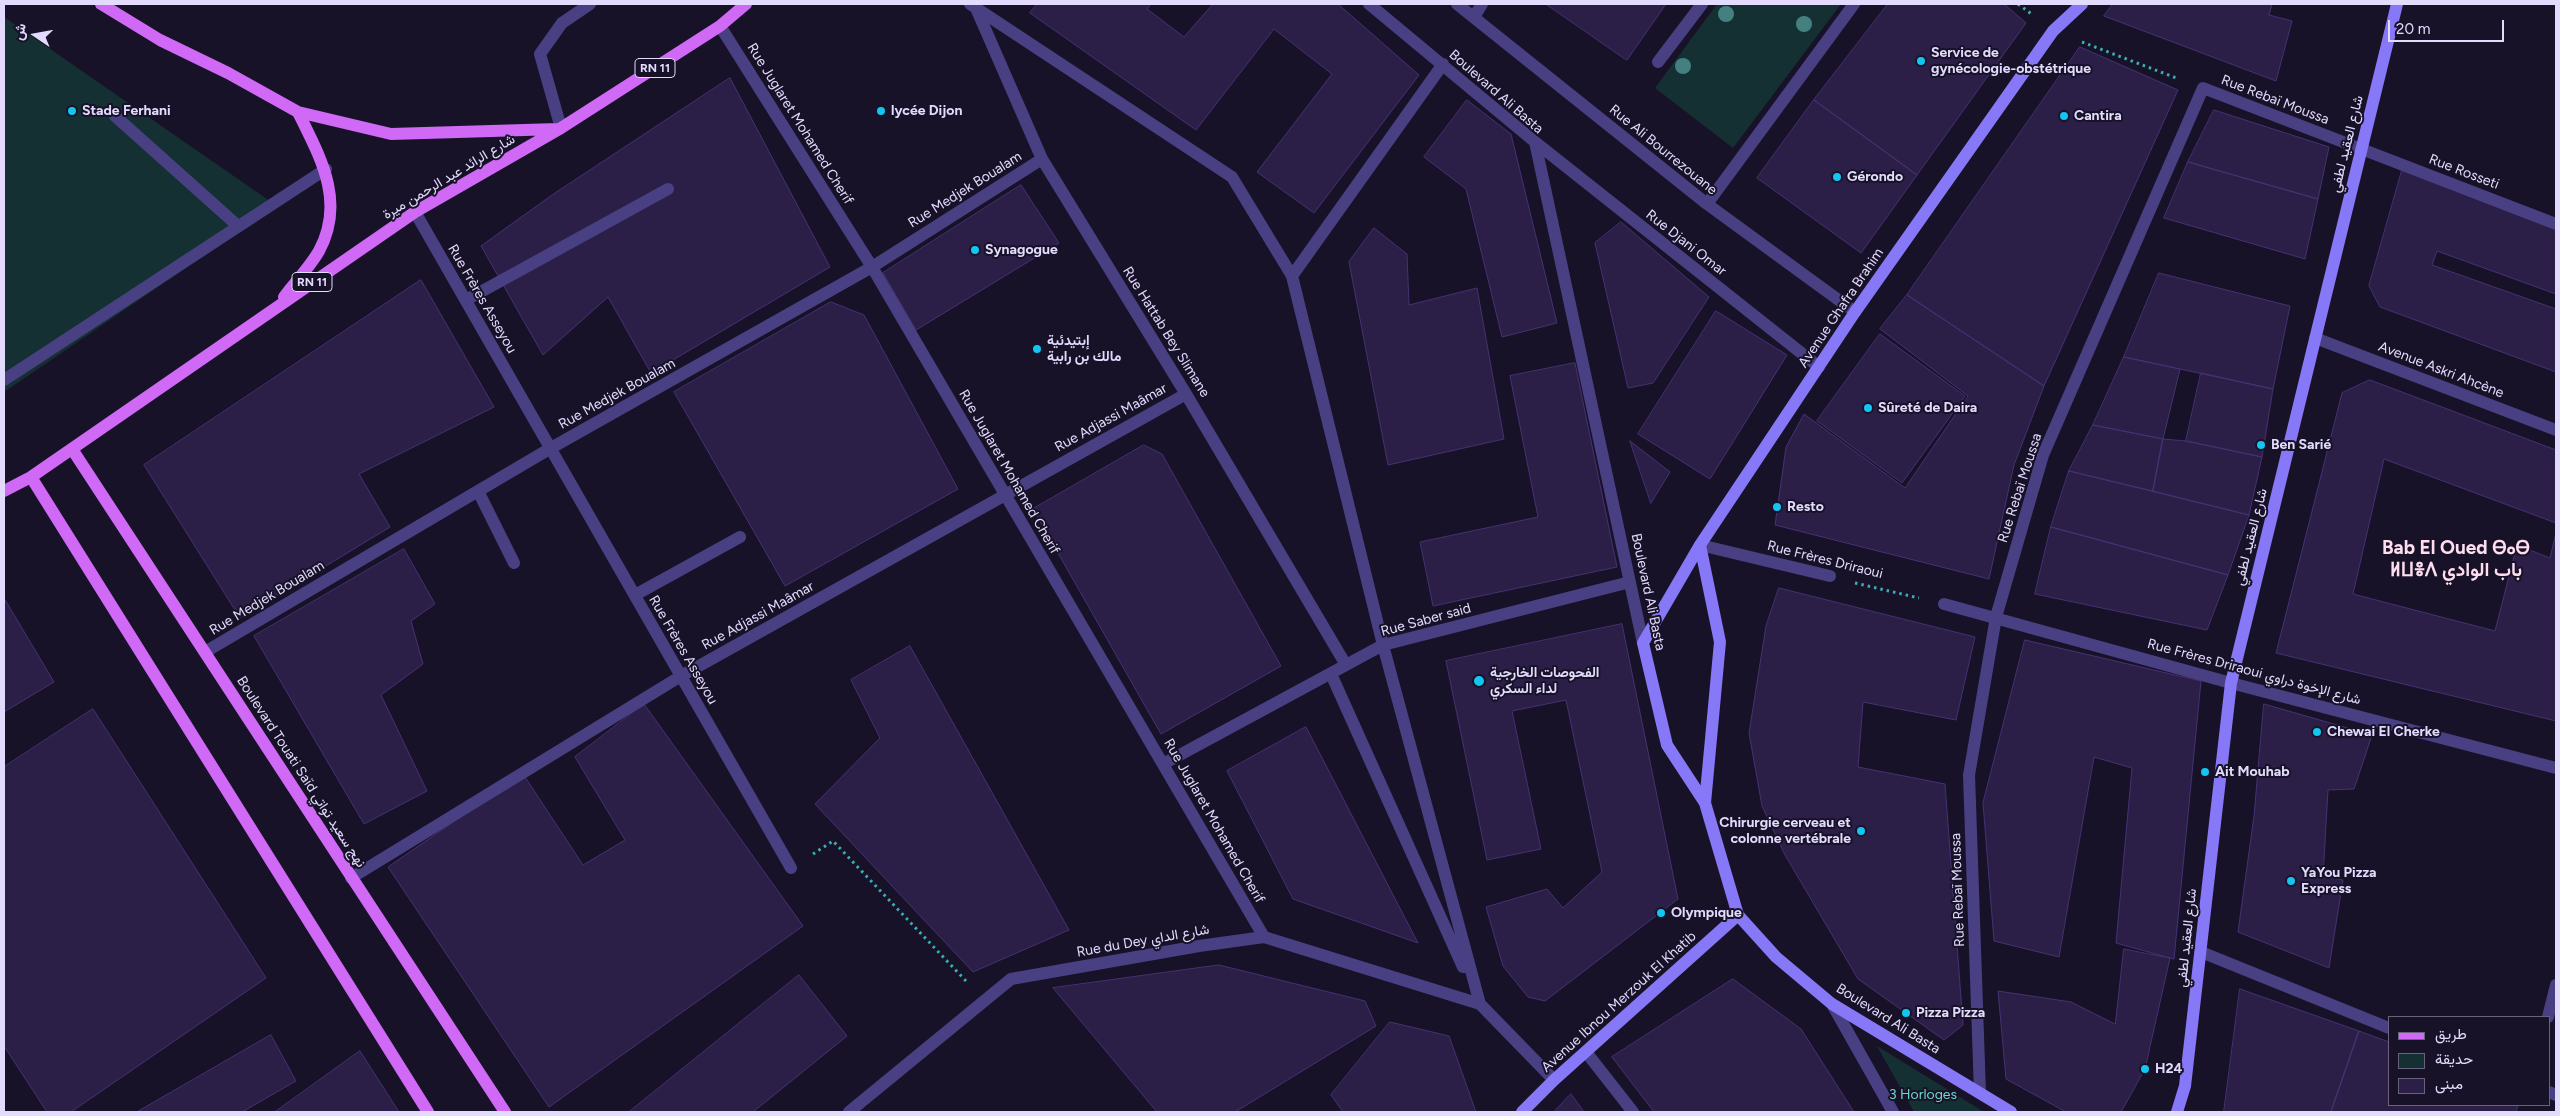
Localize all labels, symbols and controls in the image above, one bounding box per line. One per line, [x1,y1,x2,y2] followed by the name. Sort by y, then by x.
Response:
[10,10,60,60] north arrow
[2390,10,2506,42] scale bar
[2396,20,2430,38] text: 20 m
[10,22,30,42] text: ش
[743,40,857,208] street label: Rue Juglaret Mohamed Cherif
[1931,45,2091,78] place label: Service de gynécologie-obstétrique
[1445,46,1547,138] street label: Boulevard Ali Basta
[1915,55,1927,67] marker: Service de gynécologie-obstétrique
[635,58,675,78] road number: RN 11
[2219,72,2331,128] street label: Rue Rebaï Moussa
[2327,94,2367,194] street label: شارع العقيد لطفي
[1606,101,1720,199] street label: Rue Ali Bourrezouane
[82,103,171,119] place label: Stade Ferhani
[891,103,962,119] place label: lycée Dijon
[66,105,78,117] marker: Stade Ferhani
[875,105,887,117] marker: lycée Dijon
[2074,108,2122,124] place label: Cantira
[2058,110,2070,122] marker: Cantira
[380,131,518,223] street label: شارع الرائد عبد الرحمن ميرة
[905,148,1025,232] street label: Rue Medjek Boualam
[2427,151,2501,193] street label: Rue Rosseti
[1847,169,1903,185] place label: Gérondo
[1831,171,1843,183] marker: Gérondo
[1642,206,1730,280] street label: Rue Djani Omar
[444,242,520,356] street label: Rue Frères Asseyou
[985,242,1058,258] place label: Synagogue
[969,244,981,256] marker: Synagogue
[1795,245,1887,371] street label: Avenue Ghafra Brahim
[1119,264,1213,400] street label: Rue Hattab Bey Slimane
[292,272,332,292] road number: RN 11
[1047,333,1121,366] place label: إبتيدئية مالك بن رابية
[2376,338,2506,402] street label: Avenue Askri Ahcène
[1031,343,1043,355] marker: إبتيدئية مالك بن رابية
[556,355,678,433] street label: Rue Medjek Boualam
[1052,380,1170,456] street label: Rue Adjassi Maâmar
[955,387,1063,557] street label: Rue Juglaret Mohamed Cherif
[1878,400,1977,416] place label: Sûreté de Daira
[1862,402,1874,414] marker: Sûreté de Daira
[1994,431,2046,545] street label: Rue Rebaï Moussa
[2271,437,2331,453] place label: Ben Sarié
[2255,439,2267,451] marker: Ben Sarié
[2231,487,2271,587] street label: شارع العقيد لطفي
[1787,499,1824,515] place label: Resto
[1771,501,1783,513] marker: Resto
[1627,532,1669,652] street label: Boulevard Ali Basta
[2382,537,2530,581] district label: Bab El Oued ⴱⴰⴱ ⵍⵡⴻⴷ باب الوادي
[1765,538,1885,582] street label: Rue Frères Driraoui
[207,557,327,639] street label: Rue Medjek Boualam
[699,578,817,654] street label: Rue Adjassi Maâmar
[645,593,721,707] street label: Rue Frères Asseyou
[1379,600,1473,640] street label: Rue Saber said
[2145,635,2363,709] street label: Rue Frères Driraoui شارع الإخوة دراوي
[1490,665,1599,698] place label: الفحوصات الخارجية لداء السكري
[233,673,369,871] street label: Boulevard Touati Saïd نهج سعيد تواتي
[1472,674,1486,688] marker: الفحوصات الخارجية لداء السكري
[2327,724,2440,740] place label: Chewai El Cherke
[2311,726,2323,738] marker: Chewai El Cherke
[1160,736,1268,906] street label: Rue Juglaret Mohamed Cherif
[2215,764,2289,780] place label: Ait Mouhab
[2199,766,2211,778] marker: Ait Mouhab
[1719,815,1851,848] place label: Chirurgie cerveau et colonne vertébrale
[1855,825,1867,837] marker: Chirurgie cerveau et colonne vertébrale
[1948,833,1968,947] street label: Rue Rebaï Moussa
[2301,865,2377,898] place label: YaYou Pizza Express
[2285,875,2297,887] marker: YaYou Pizza Express
[2173,888,2201,988] street label: شارع العقيد لطفي
[1671,905,1742,921] place label: Olympique
[1655,907,1667,919] marker: Olympique
[1075,921,1211,961] street label: Rue du Dey شارع الداي
[1538,928,1700,1076] street label: Avenue Ibnou Merzouk El Khatib
[1833,980,1943,1058] street label: Boulevard Ali Basta
[1916,1005,1985,1021] place label: Pizza Pizza
[1900,1007,1912,1019] marker: Pizza Pizza
[2388,1016,2550,1106] legend
[2435,1025,2467,1043] text: طريق
[2435,1050,2473,1068] text: حديقة
[2155,1061,2182,1077] place label: H24
[2139,1063,2151,1075] marker: H24
[2435,1075,2463,1093] text: مبنى
[1889,1087,1957,1103] park label: 3 Horloges

